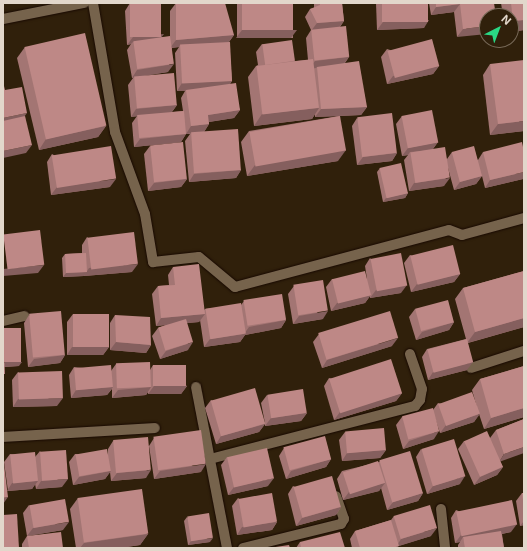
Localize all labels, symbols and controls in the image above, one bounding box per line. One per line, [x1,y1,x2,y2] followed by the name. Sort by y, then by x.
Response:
[479,8,519,48] north arrow
[499,12,514,28] text: N

